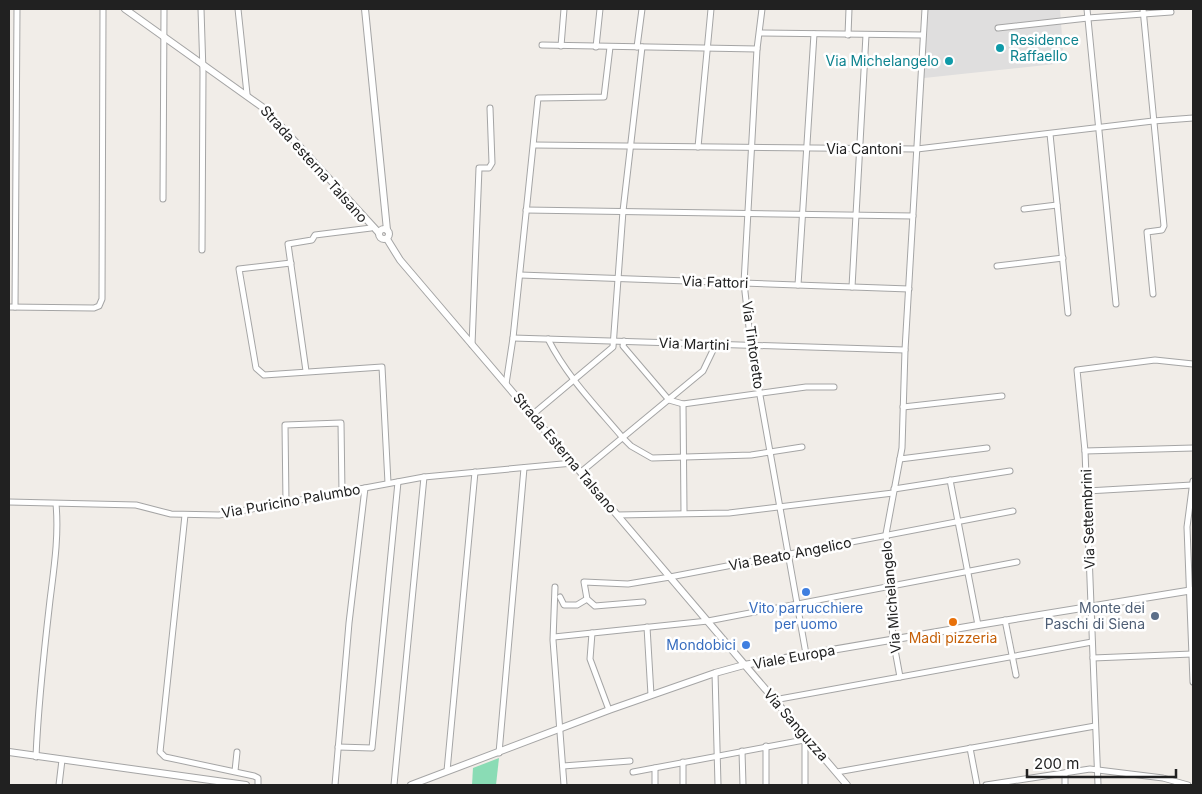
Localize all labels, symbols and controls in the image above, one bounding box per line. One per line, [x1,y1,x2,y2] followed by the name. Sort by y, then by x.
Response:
[1010,31,1079,64] place label: Residence Raffaello
[994,42,1006,54] marker: Residence Raffaello
[826,52,939,69] place label: Via Michelangelo
[943,55,955,67] marker: Via Michelangelo
[257,102,372,226] street label: Strada esterna Talsano
[826,140,902,157] street label: Via Cantoni
[681,272,749,291] street label: Via Fattori
[739,300,768,390] street label: Via Tintoretto
[659,334,730,353] street label: Via Martini
[510,389,621,516] street label: Strada Esterna Talsano
[1077,469,1098,569] street label: Via Settembrini
[220,480,362,521] street label: Via Puricino Palumbo
[727,533,853,574] street label: Via Beato Angelico
[877,540,904,654] street label: Via Michelangelo
[800,586,812,598] marker: Vito parrucchiere per uomo
[749,599,863,632] place label: Vito parrucchiere per uomo
[1045,599,1145,632] place label: Monte dei Paschi di Siena
[1149,610,1161,622] marker: Monte dei Paschi di Siena
[947,616,959,628] marker: Madì pizzeria
[909,629,997,646] place label: Madì pizzeria
[666,636,736,653] place label: Mondobici
[740,639,752,651] marker: Mondobici
[752,641,836,672] street label: Viale Europa
[760,685,832,764] street label: Via Sanguzza
[1027,746,1176,778] scale bar
[1034,754,1079,773] text: 200 m

